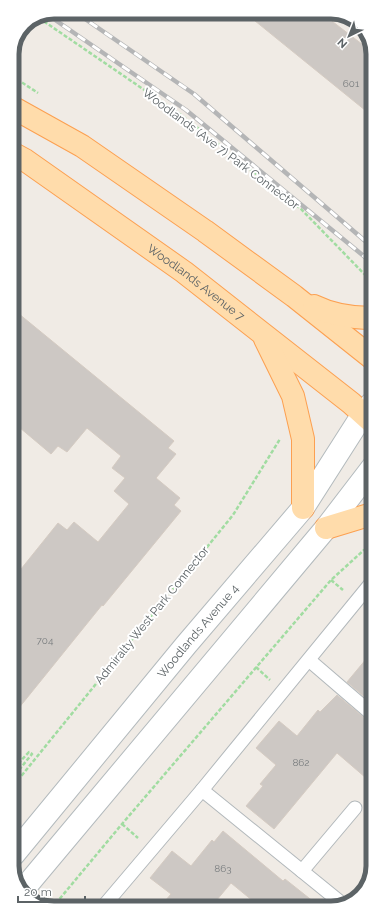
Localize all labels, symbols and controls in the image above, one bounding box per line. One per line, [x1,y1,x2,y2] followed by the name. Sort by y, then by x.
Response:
[329,16,369,56] north arrow
[335,35,350,51] text: N
[343,78,360,89] house number: 601
[140,86,303,213] street label: Woodlands (Ave 7) Park Connector
[145,241,248,324] street label: Woodlands Avenue 7
[92,543,212,687] street label: Admiralty West Park Connector
[155,581,242,681] street label: Woodlands Avenue 4
[37,635,54,646] house number: 704
[292,757,310,768] house number: 862
[214,863,232,874] house number: 863
[18,878,85,904] scale bar
[24,885,52,899] text: 20 m

